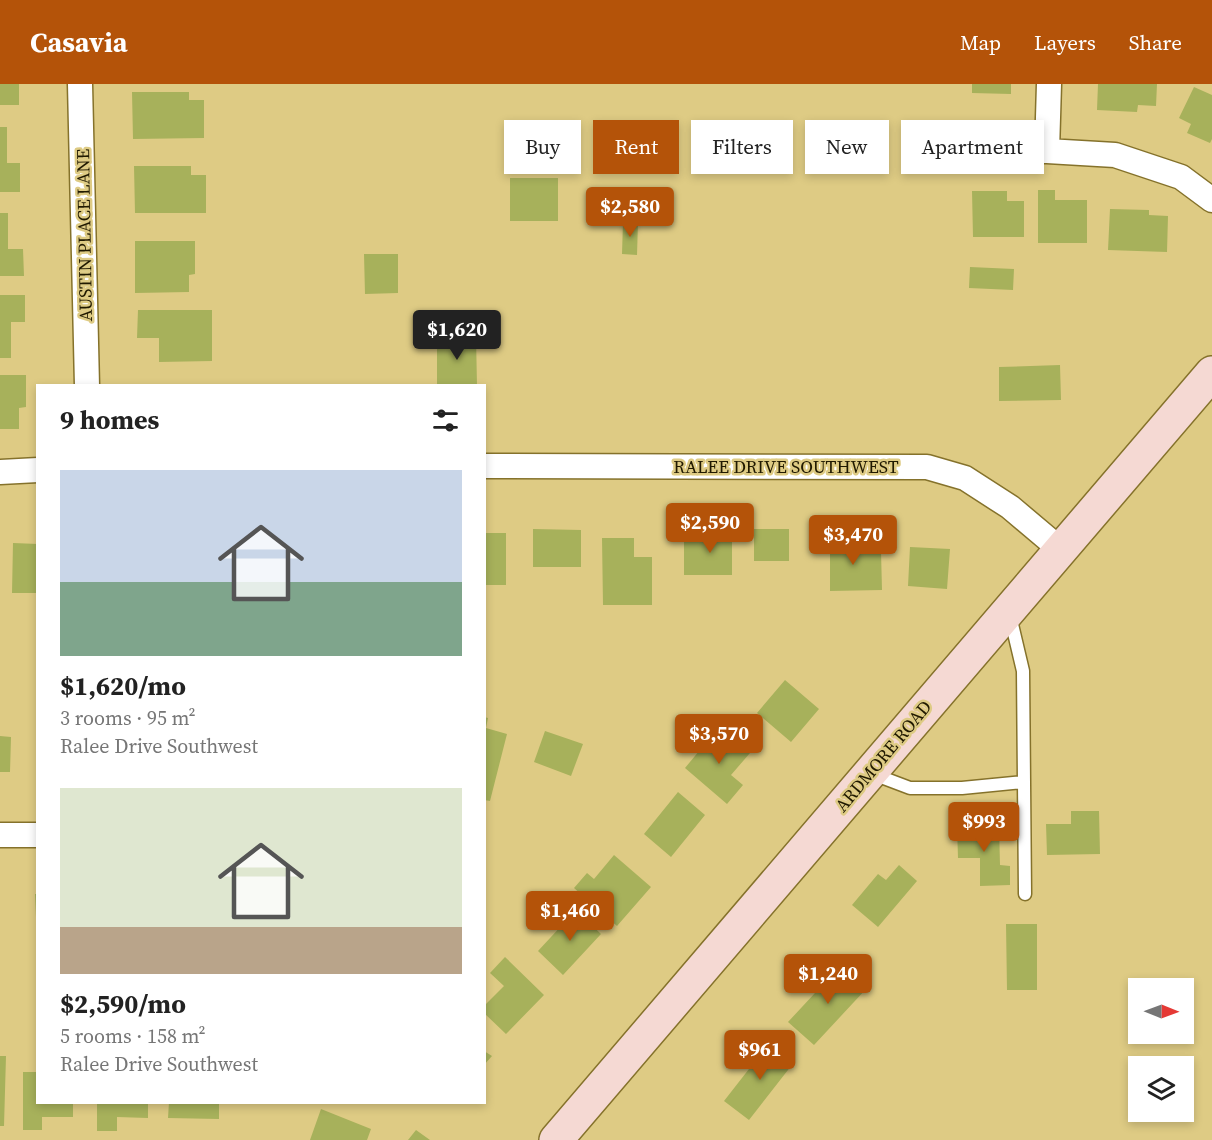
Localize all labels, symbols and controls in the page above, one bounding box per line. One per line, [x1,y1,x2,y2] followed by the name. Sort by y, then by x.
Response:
[30,23,128,61] text: Casavia
[960,28,1001,57] text: Map
[1034,28,1096,57] text: Layers
[1129,28,1182,57] text: Share
[504,120,581,174] chip: Buy
[593,120,679,174] chip: Rent
[691,120,793,174] chip: Filters
[805,120,889,174] chip: New
[901,120,1044,174] chip: Apartment
[70,148,98,322] street label: AUSTIN PLACE LANE
[581,187,679,238] pin: $2,580
[600,192,660,220] text: $2,580
[408,310,506,361] pin: $1,620
[427,315,487,343] text: $1,620
[60,402,159,438] text: 9 homes
[429,404,462,437] icon: filters
[673,454,899,479] street label: RALEE DRIVE SOUTHWEST
[661,503,759,554] pin: $2,590
[680,508,740,536] text: $2,590
[207,509,315,617] icon: home
[804,515,902,566] pin: $3,470
[823,520,883,548] text: $3,470
[60,668,186,704] text: $1,620/mo
[829,695,937,817] street label: ARDMORE ROAD
[60,704,196,732] text: 3 rooms · 95 m²
[670,714,768,765] pin: $3,570
[689,719,749,747] text: $3,570
[60,732,258,760] text: Ralee Drive Southwest
[948,802,1020,853] pin: $993
[962,807,1006,835] text: $993
[207,827,315,935] icon: home
[521,891,619,942] pin: $1,460
[540,896,600,924] text: $1,460
[779,954,877,1005] pin: $1,240
[798,959,858,987] text: $1,240
[1128,978,1194,1044] north arrow
[1128,978,1194,1122] map controls
[60,986,186,1022] text: $2,590/mo
[60,1022,206,1050] text: 5 rooms · 158 m²
[724,1030,796,1081] pin: $961
[738,1035,782,1063] text: $961
[60,1050,258,1078] text: Ralee Drive Southwest
[1128,1056,1194,1122] button: layers

